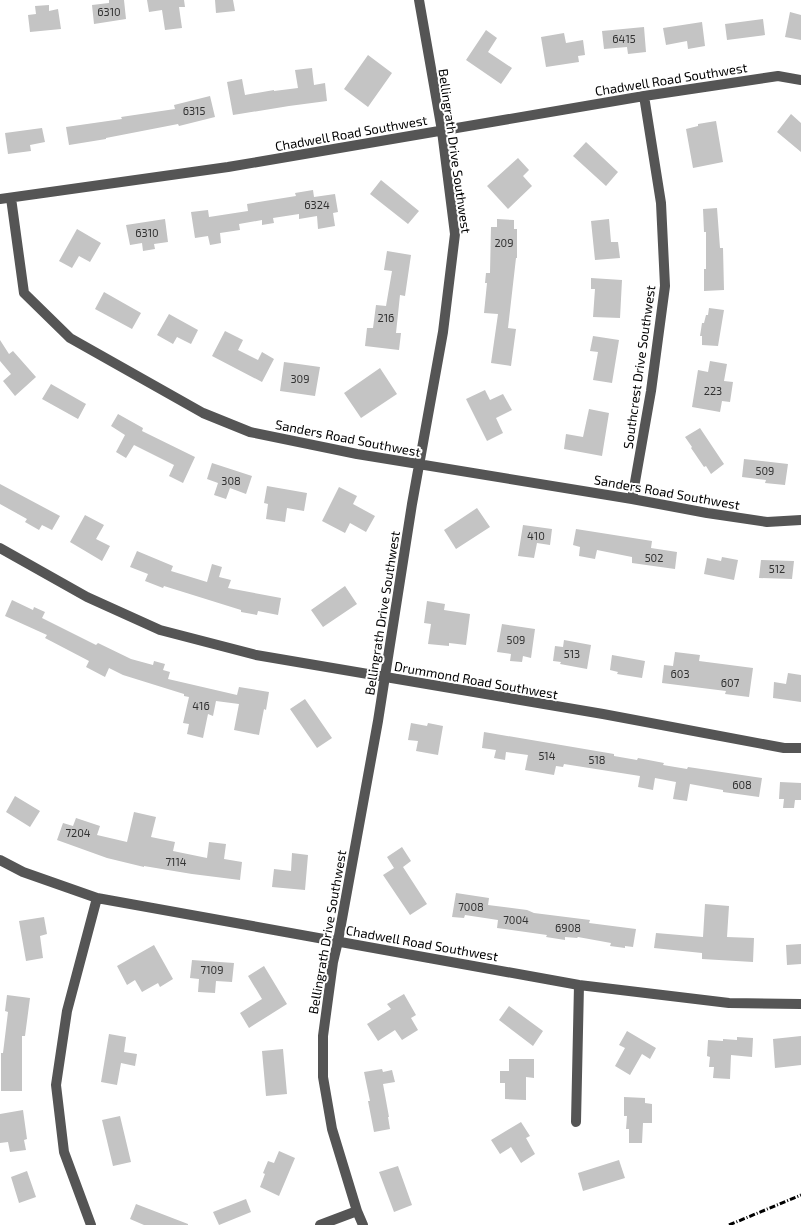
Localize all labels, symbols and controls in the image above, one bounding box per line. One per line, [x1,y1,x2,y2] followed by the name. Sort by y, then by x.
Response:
[97,5,121,18] house number: 6310
[612,32,636,45] house number: 6415
[594,59,748,99] street label: Chadwell Road Southwest
[436,68,474,234] street label: Bellingrath Drive Southwest
[183,104,205,117] house number: 6315
[274,112,428,154] street label: Chadwell Road Southwest
[304,198,330,211] house number: 6324
[135,226,159,239] house number: 6310
[494,236,514,249] house number: 209
[620,284,658,450] street label: Southcrest Drive Southwest
[378,311,394,324] house number: 216
[290,372,310,385] house number: 309
[704,384,722,397] house number: 223
[274,416,422,460] street label: Sanders Road Southwest
[756,464,774,477] house number: 509
[593,471,741,513] street label: Sanders Road Southwest
[221,474,241,487] house number: 308
[527,529,545,542] house number: 410
[361,530,403,696] street label: Bellingrath Drive Southwest
[645,551,663,564] house number: 502
[769,562,785,575] house number: 512
[507,633,525,646] house number: 509
[564,647,580,660] house number: 513
[393,658,559,702] street label: Drummond Road Southwest
[670,667,690,680] house number: 603
[721,676,740,689] house number: 607
[192,699,210,712] house number: 416
[538,749,556,762] house number: 514
[589,753,605,766] house number: 518
[732,778,752,791] house number: 608
[65,826,91,839] house number: 7204
[305,849,349,1015] street label: Bellingrath Drive Southwest
[165,855,187,868] house number: 7114
[458,900,484,913] house number: 7008
[503,913,529,926] house number: 7004
[555,921,581,934] house number: 6908
[345,922,499,964] street label: Chadwell Road Southwest
[201,963,223,976] house number: 7109

